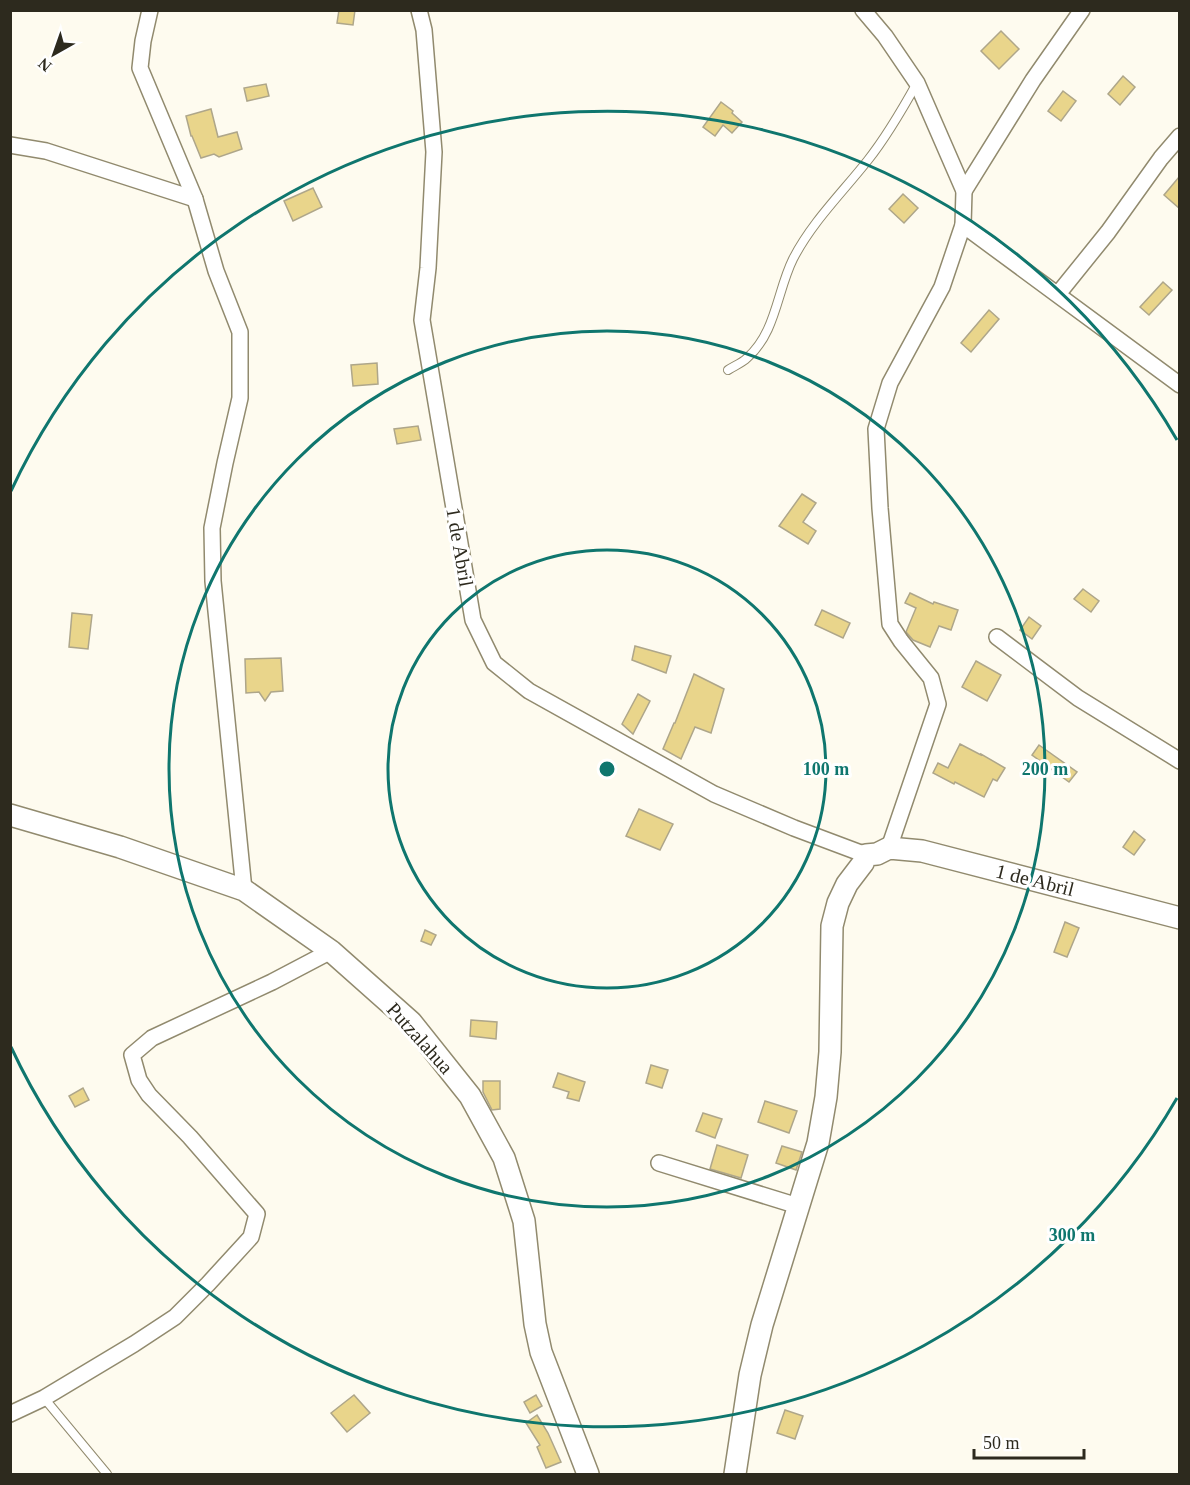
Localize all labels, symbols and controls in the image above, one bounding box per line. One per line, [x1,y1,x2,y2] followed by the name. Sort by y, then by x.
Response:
[24,24,84,84] north arrow
[34,55,55,75] text: N
[442,506,478,589] street label: 1 de Abril
[597,759,617,779] centre of rings
[803,759,849,779] text: 100 m
[1022,759,1068,779] text: 200 m
[994,860,1077,900] street label: 1 de Abril
[382,998,458,1078] street label: Putzalahua
[1049,1225,1095,1245] text: 300 m
[974,1422,1084,1460] scale bar
[983,1433,1020,1453] text: 50 m

